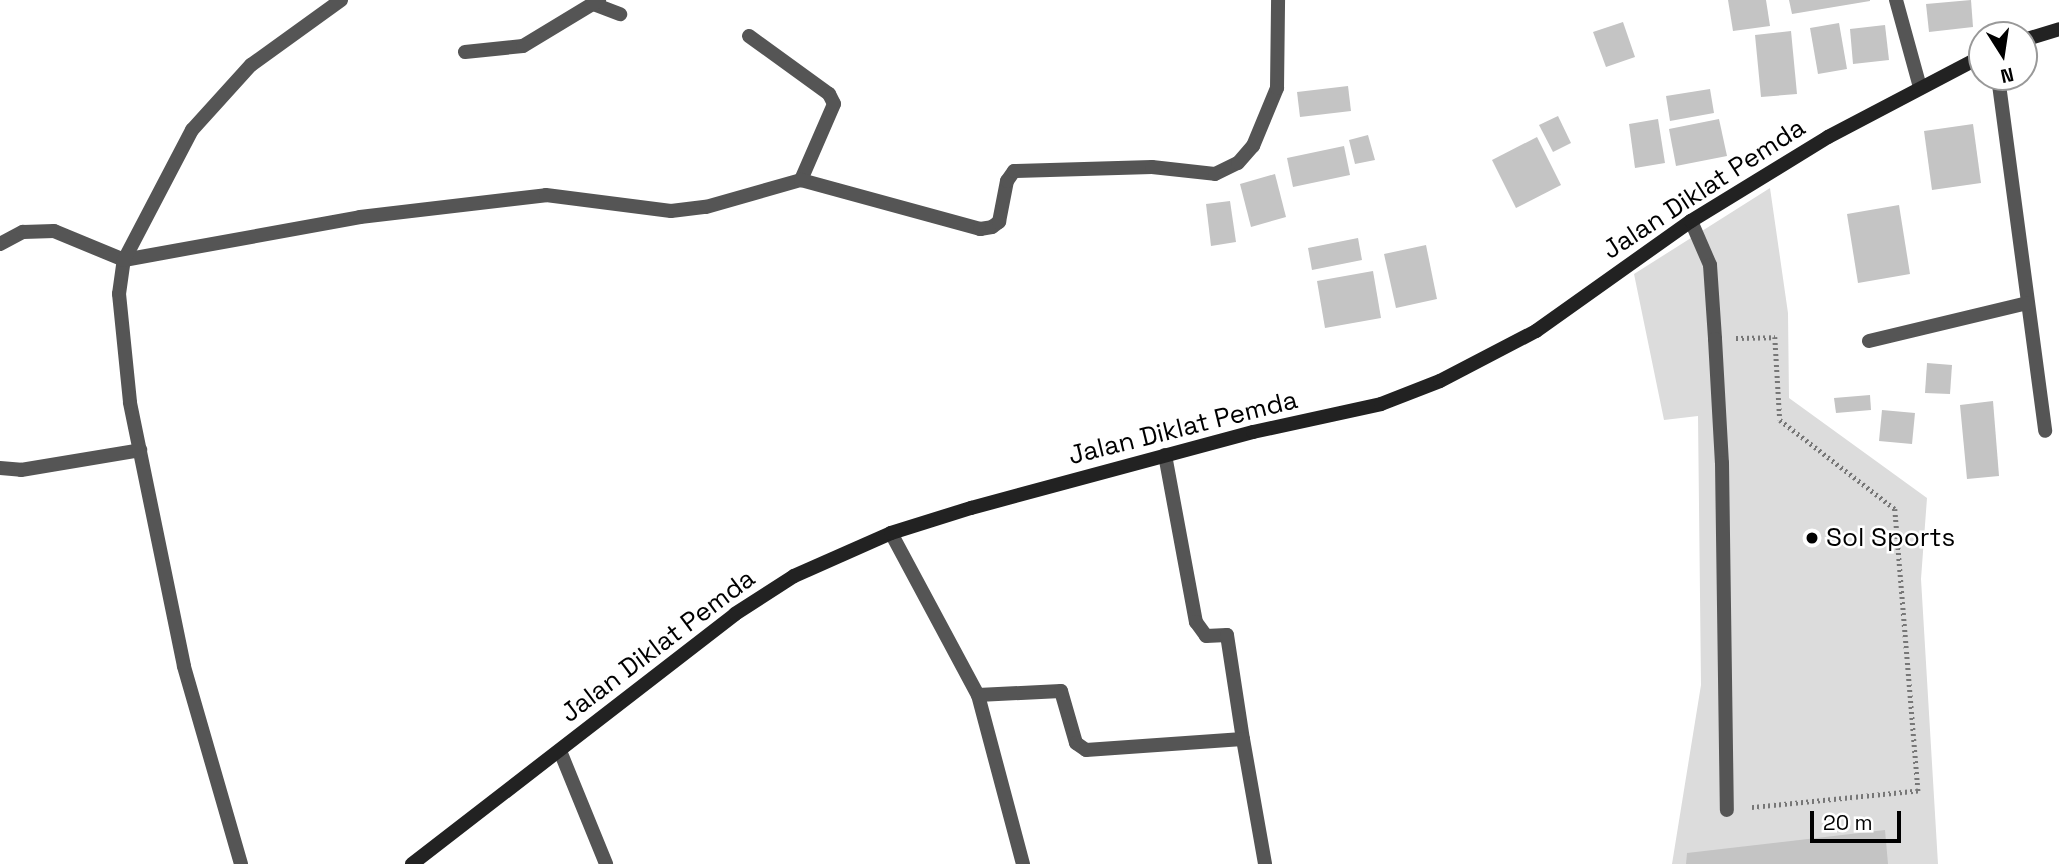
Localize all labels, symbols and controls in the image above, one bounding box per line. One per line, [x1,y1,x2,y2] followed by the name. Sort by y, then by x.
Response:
[1968,21,2038,91] north arrow
[1998,62,2016,89] text: N
[1597,112,1811,266] street label: Jalan Diklat Pemda
[1065,384,1301,472] street label: Jalan Diklat Pemda
[1826,522,1955,554] place label: Sol Sports
[1804,530,1820,546] marker: Sol Sports
[555,563,761,729] street label: Jalan Diklat Pemda
[1814,798,1905,842] scale bar
[1823,809,1873,836] text: 20 m

